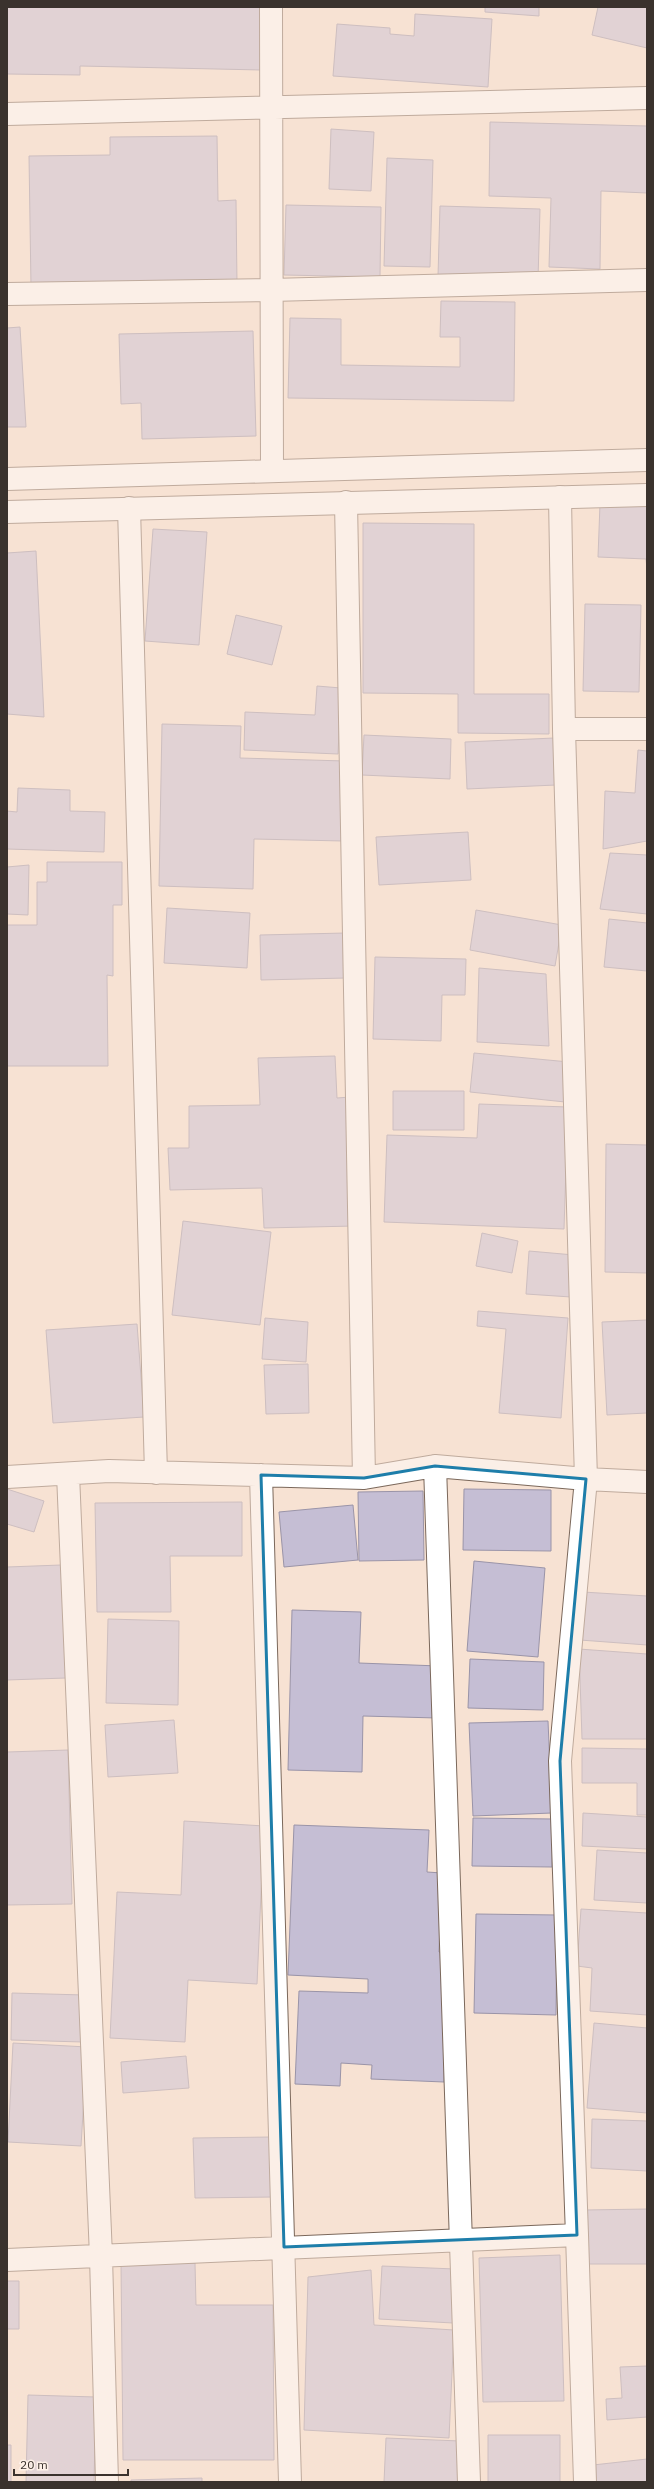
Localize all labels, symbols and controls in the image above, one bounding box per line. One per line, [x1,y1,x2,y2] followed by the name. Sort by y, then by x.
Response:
[14,2451,128,2477] scale bar
[20,2457,48,2472] text: 20 m

